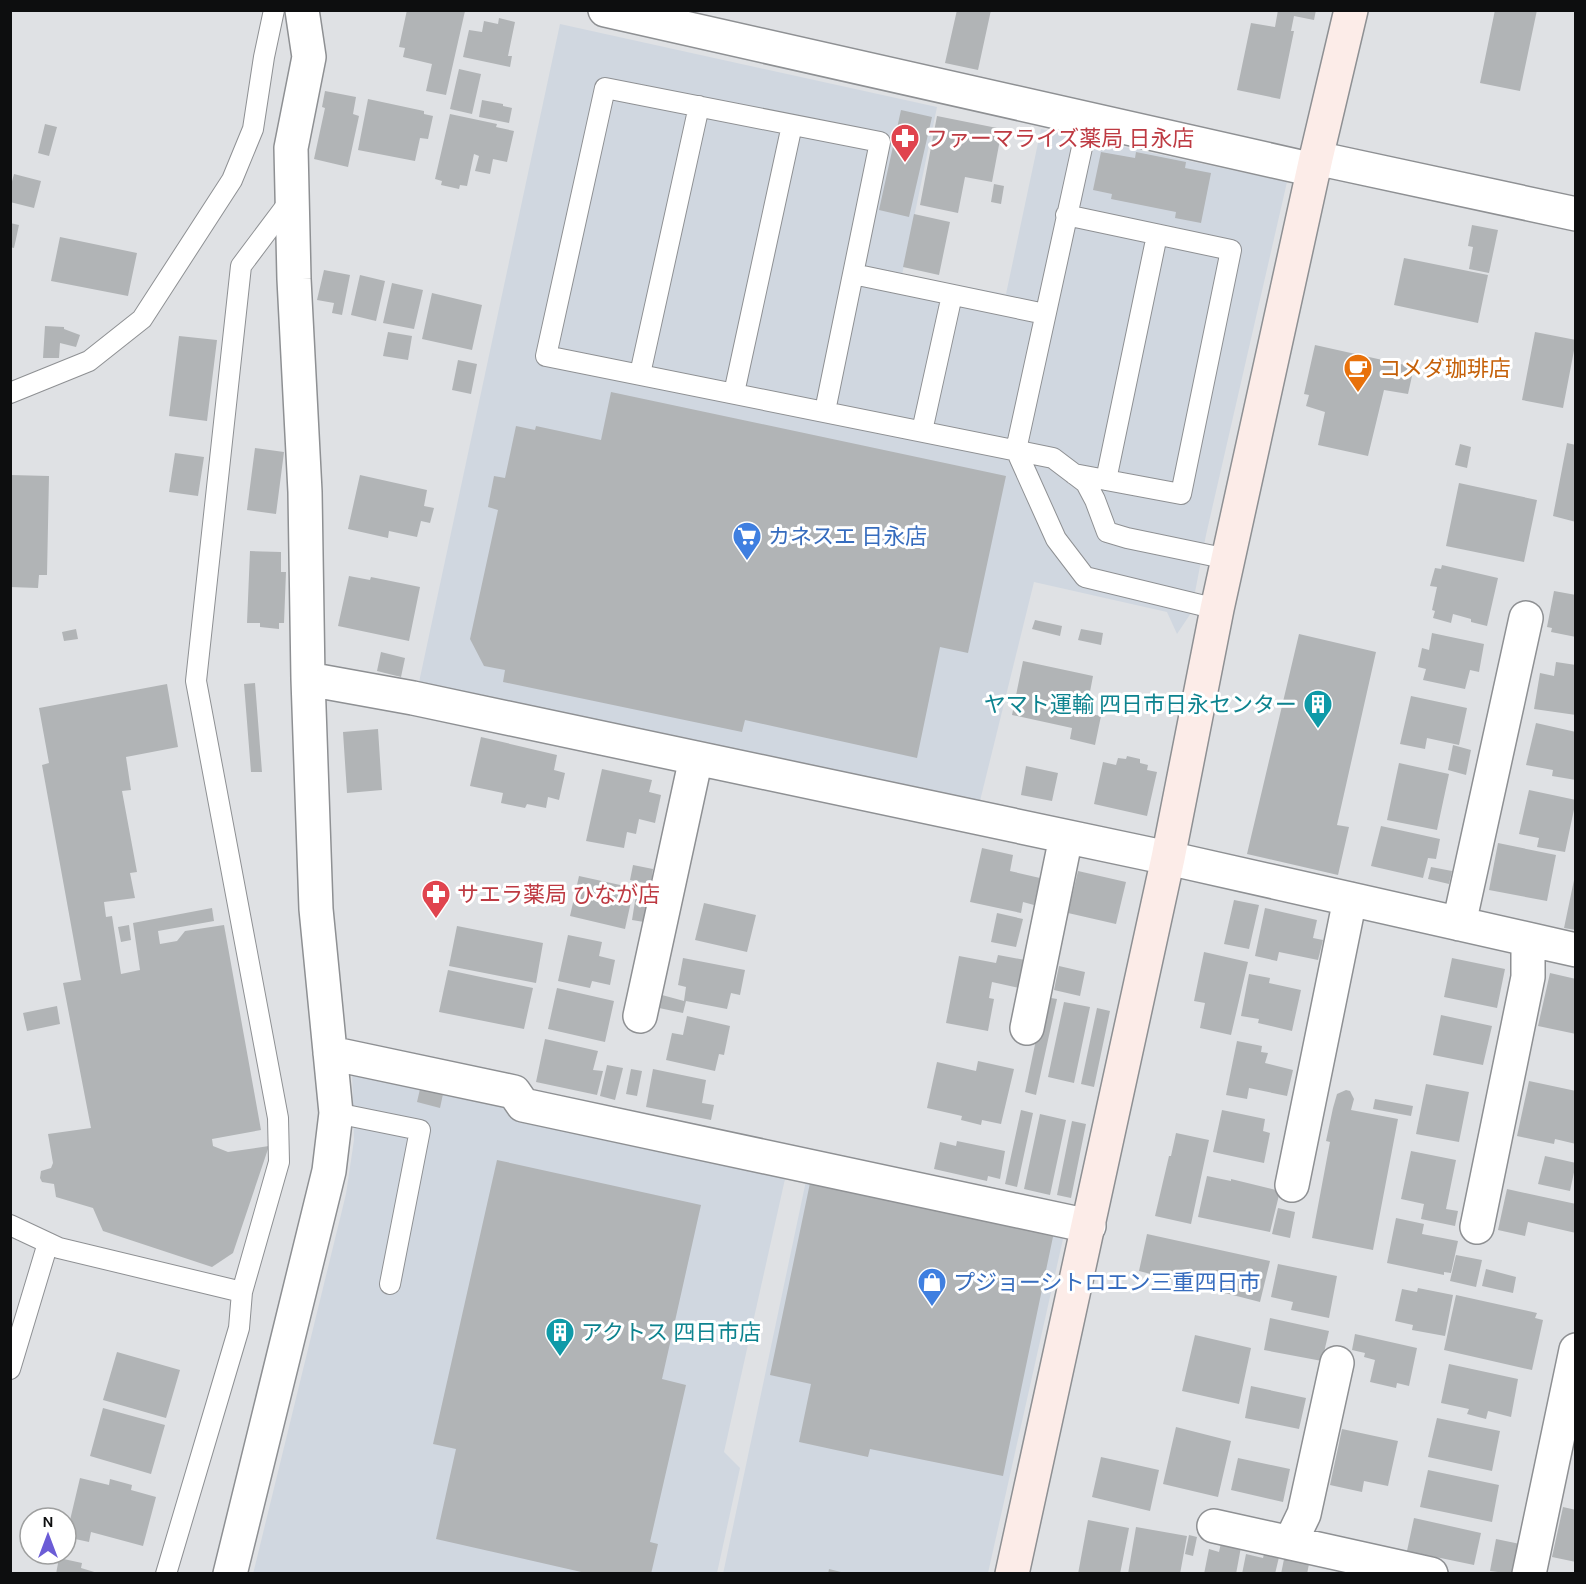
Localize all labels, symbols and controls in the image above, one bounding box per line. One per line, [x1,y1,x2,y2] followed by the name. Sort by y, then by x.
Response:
[889,122,921,164] pharmacy icon: ファーマライズ薬局 日永店
[926,126,1195,152] place label: ファーマライズ薬局 日永店
[1342,352,1374,394] cafe icon: コメダ珈琲店
[1379,356,1511,382] place label: コメダ珈琲店
[731,520,763,562] supermarket icon: カネスエ 日永店
[768,524,927,550] place label: カネスエ 日永店
[1302,688,1334,730] building icon: ヤマト運輸 四日市日永センター
[984,692,1297,718] place label: ヤマト運輸 四日市日永センター
[420,878,452,920] pharmacy icon: サエラ薬局 ひなが店
[457,882,660,908] place label: サエラ薬局 ひなが店
[916,1266,948,1308] shop icon: プジョーシトロエン三重四日市
[953,1270,1261,1296] place label: プジョーシトロエン三重四日市
[544,1316,576,1358] building icon: アクトス 四日市店
[581,1320,761,1346] place label: アクトス 四日市店
[18,1506,78,1566] north arrow
[42,1512,54,1531] text: N

